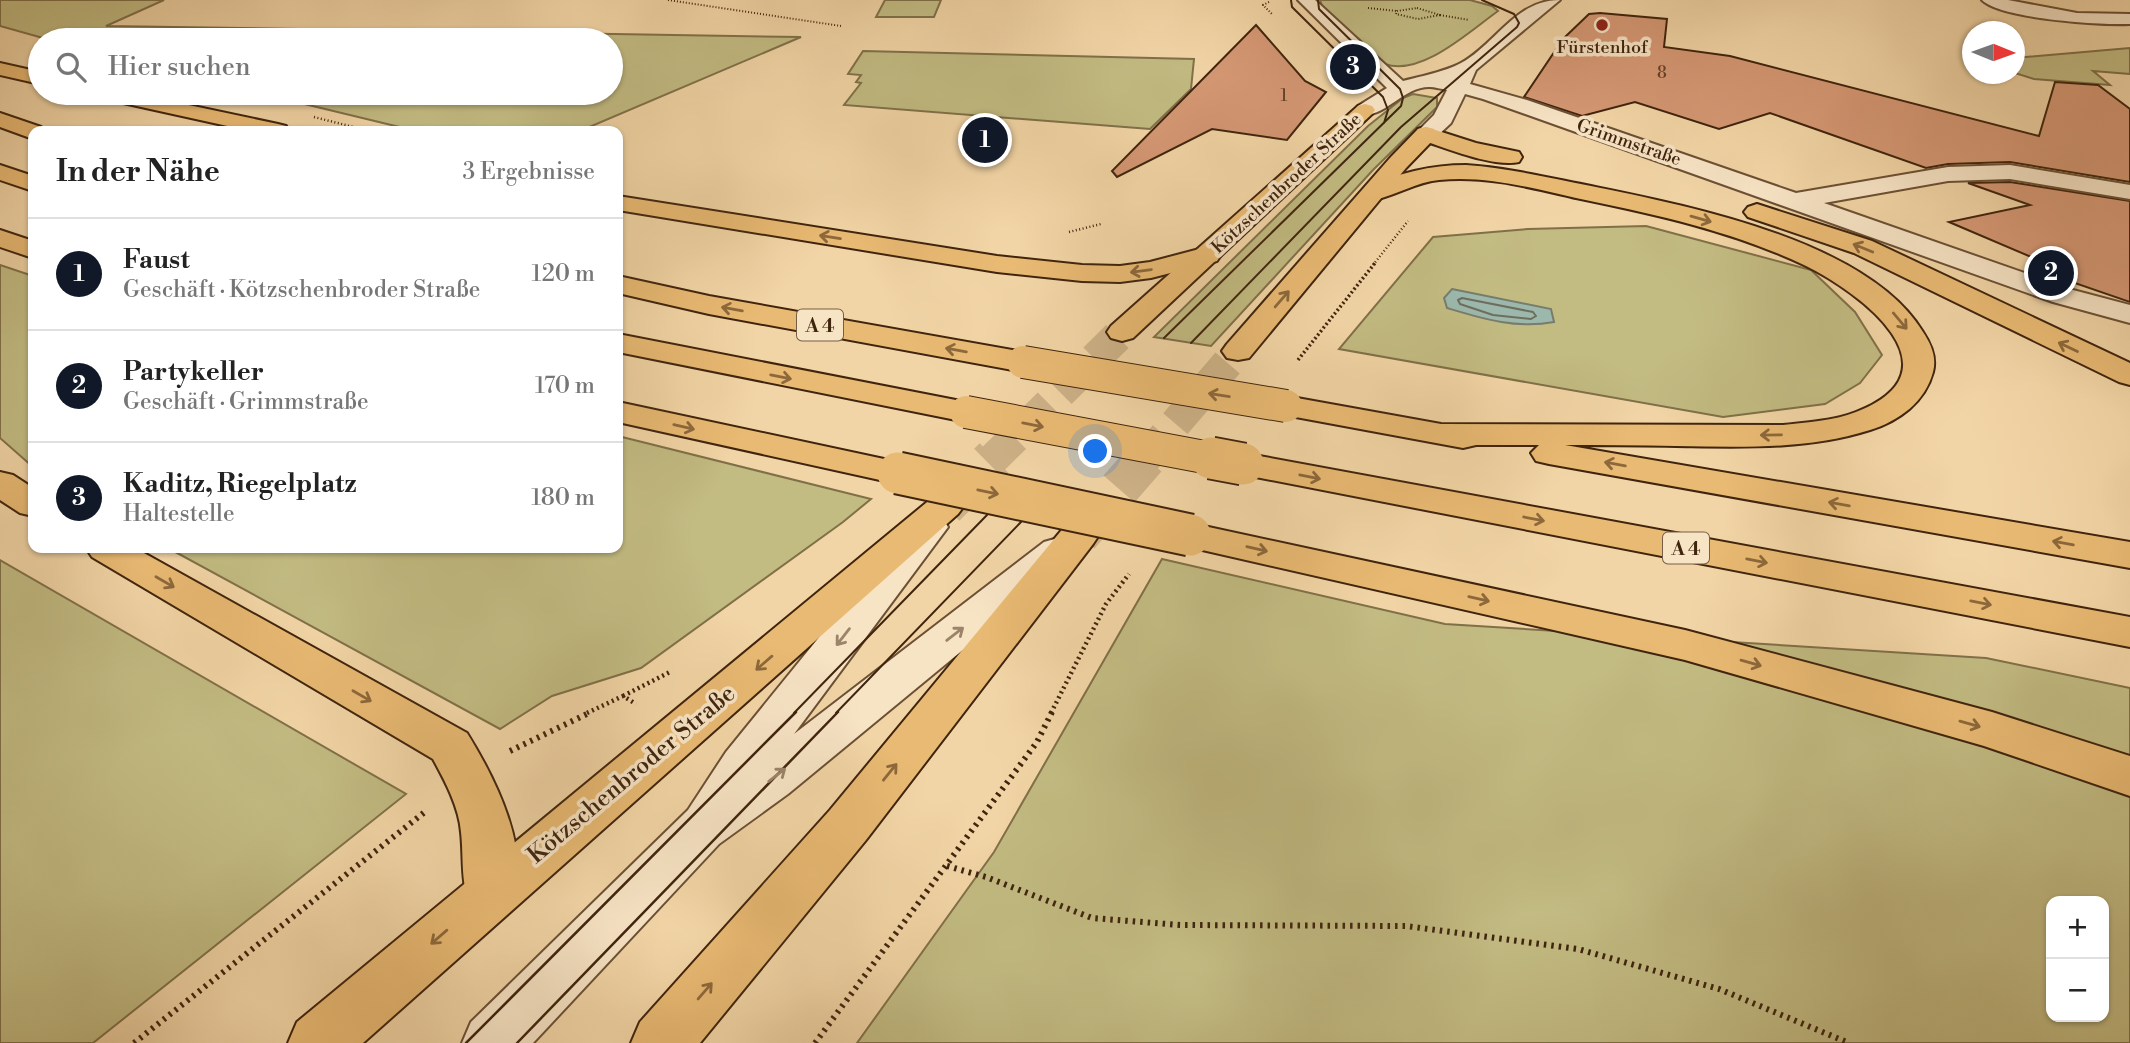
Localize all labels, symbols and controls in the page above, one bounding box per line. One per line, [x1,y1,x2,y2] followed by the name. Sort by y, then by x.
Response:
[1594,17,1610,33] marker: Fürstenhof
[1962,21,2025,84] north arrow
[28,28,623,105] search box
[1557,36,1649,59] place label: Fürstenhof
[1330,41,1376,93] pin: 3
[52,48,90,86] icon: search
[108,51,250,83] text: Hier suchen
[1657,63,1667,83] house number: 8
[1281,86,1288,106] house number: 1
[1207,108,1366,259] street label: Kötzschenbroder Straße
[962,114,1008,166] pin: 1
[1573,114,1684,171] street label: Grimmstraße
[56,153,220,191] text: In der Nähe
[462,158,595,186] text: 3 Ergebnisse
[1689,213,1711,226] one-way arrow
[819,230,842,243] one-way arrow
[1853,241,1874,254] one-way arrow
[123,244,190,276] text: Faust
[2028,247,2074,299] pin: 2
[73,260,85,288] text: 1
[531,260,595,288] text: 120 m
[1130,265,1153,278] one-way arrow
[123,276,480,304] text: Geschäft · Kötzschenbroder Straße
[1274,290,1290,308] one-way arrow
[721,302,744,315] one-way arrow
[797,310,843,340] road number: A 4
[1893,312,1908,330] one-way arrow
[2058,339,2079,353] one-way arrow
[945,343,968,356] one-way arrow
[123,356,264,388] text: Partykeller
[769,370,792,384] one-way arrow
[72,372,86,400] text: 2
[535,372,595,400] text: 170 m
[123,388,369,416] text: Geschäft · Grimmstraße
[1208,388,1231,401] one-way arrow
[1021,418,1044,432] one-way arrow
[672,421,695,435] one-way arrow
[1760,428,1783,442] one-way arrow
[1078,434,1112,468] your location
[1604,457,1627,470] one-way arrow
[123,468,357,500] text: Kaditz, Riegelplatz
[1298,471,1321,484] one-way arrow
[72,484,86,512] text: 3
[531,484,595,512] text: 180 m
[976,485,999,499] one-way arrow
[1828,496,1851,510] one-way arrow
[123,500,235,528] text: Haltestelle
[1522,513,1545,526] one-way arrow
[1663,533,1709,564] road number: A 4
[2052,536,2075,549] one-way arrow
[1245,543,1268,557] one-way arrow
[1745,555,1768,569] one-way arrow
[155,575,175,589] one-way arrow
[1467,593,1490,606] one-way arrow
[1969,597,1992,611] one-way arrow
[945,626,963,641] one-way arrow
[835,628,851,646] one-way arrow
[755,655,773,671] one-way arrow
[1740,658,1762,671] one-way arrow
[522,679,742,871] street label: Kötzschenbroder Straße
[352,689,372,703] one-way arrow
[1959,719,1981,732] one-way arrow
[883,764,898,782] one-way arrow
[767,768,785,783] one-way arrow
[2046,896,2109,1022] map controls
[2046,896,2109,959] button: +
[431,929,449,945] one-way arrow
[2046,959,2109,1022] button: −
[697,983,713,1001] one-way arrow

